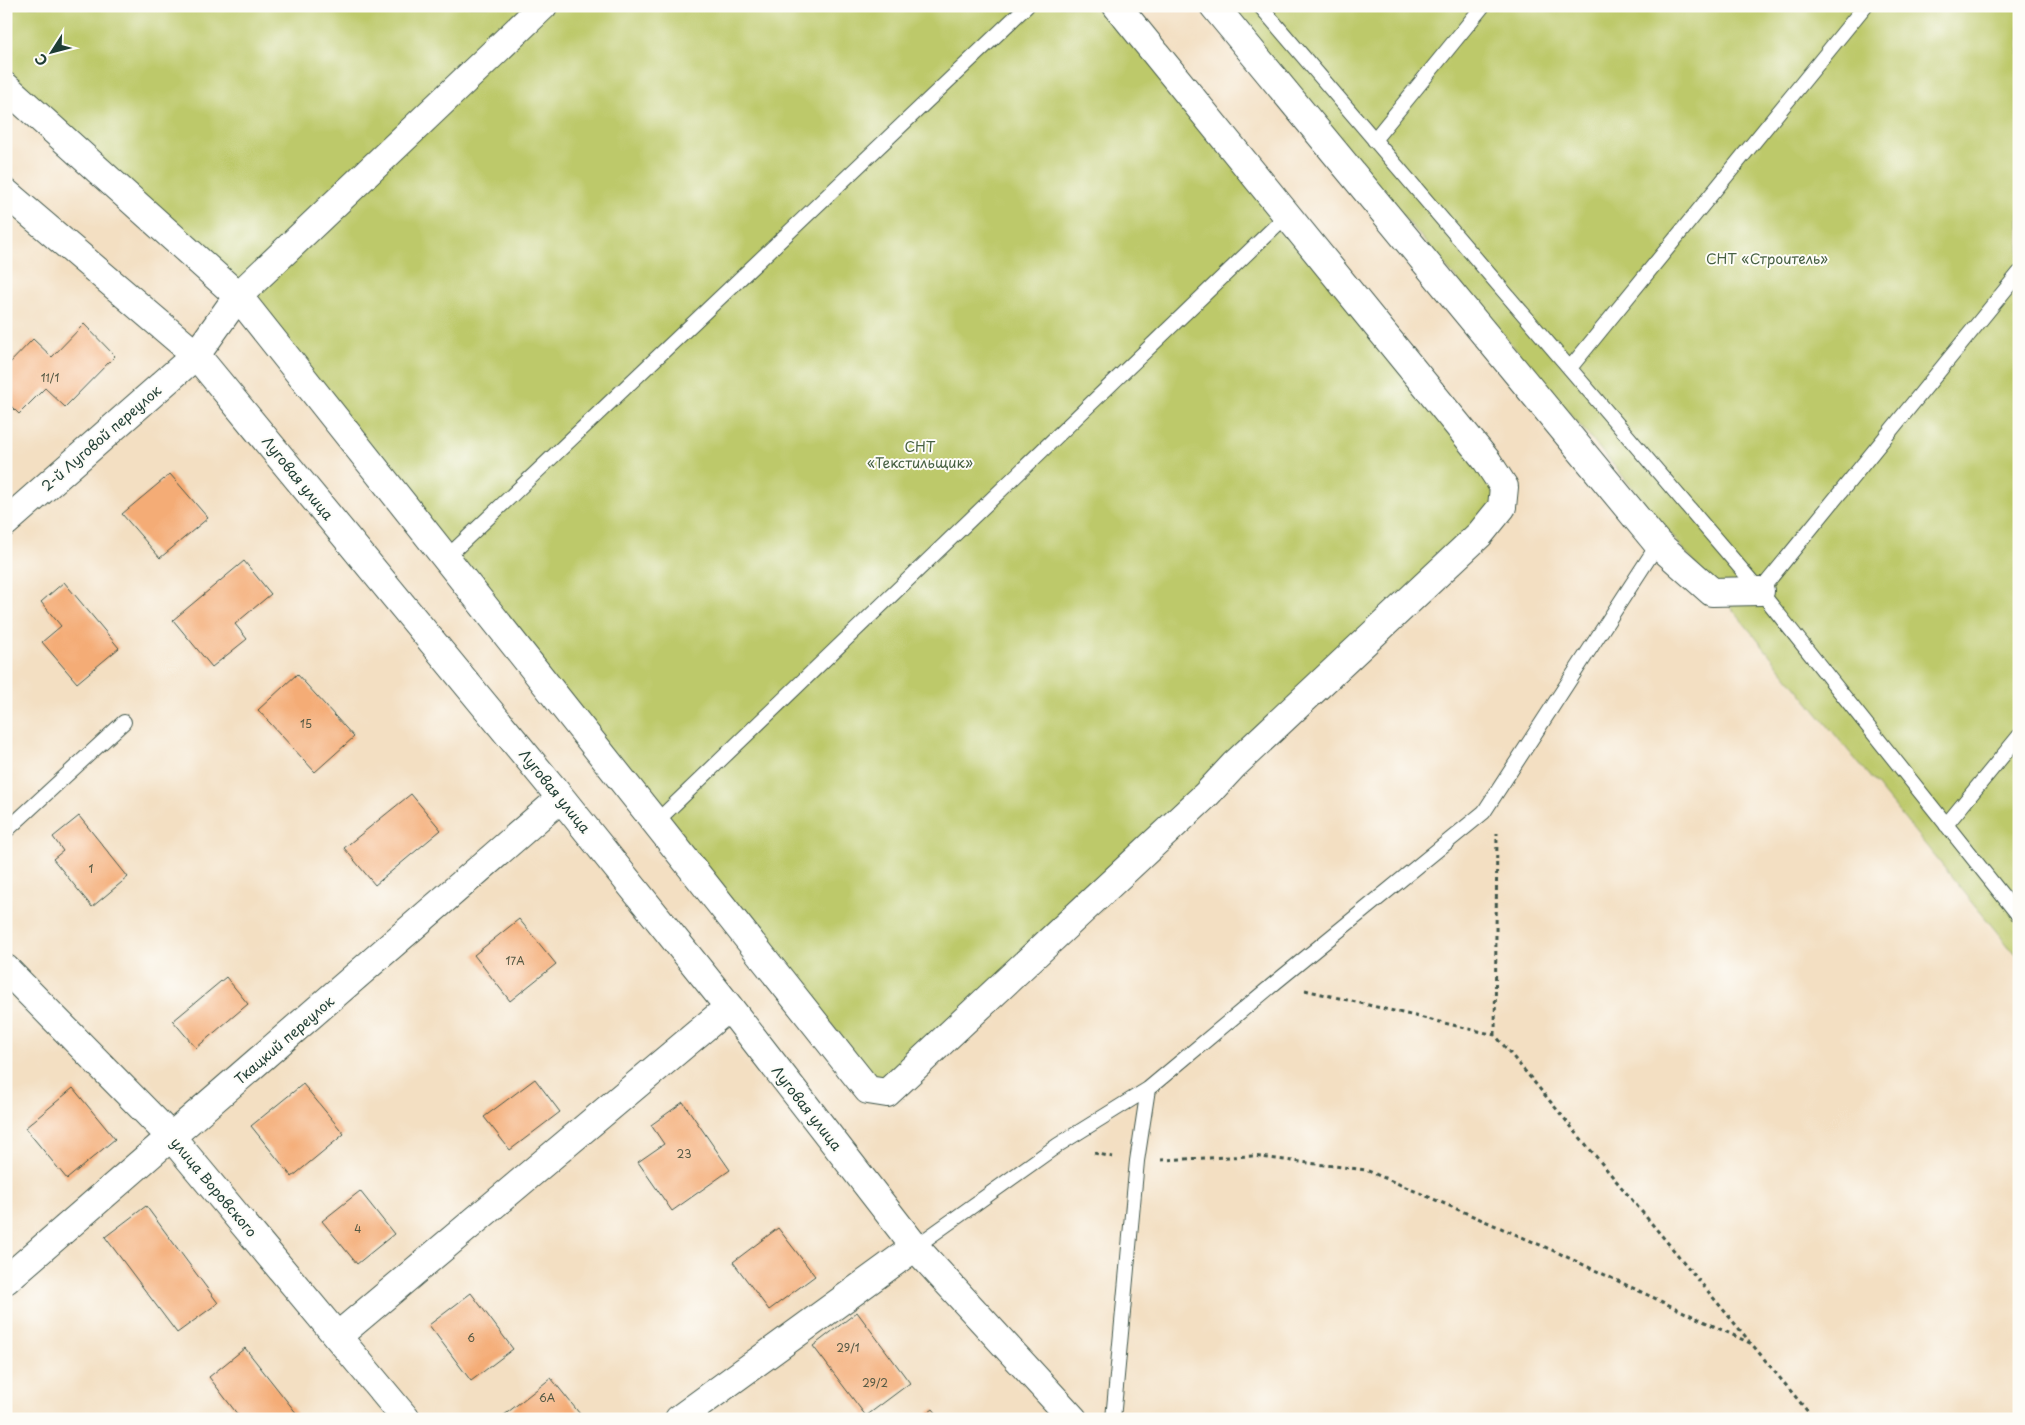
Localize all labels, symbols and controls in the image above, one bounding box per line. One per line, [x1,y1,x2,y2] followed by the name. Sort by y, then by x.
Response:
[28,28,78,78] north arrow
[29,50,53,70] text: С
[1706,248,1828,269] park label: СНТ «Строитель»
[41,369,59,386] house number: 11/1
[36,379,166,496] street label: 2-й Луговой переулок
[257,431,339,525] street label: Луговая улица
[867,436,973,473] park label: СНТ «Текстильщик»
[300,715,312,732] house number: 15
[514,744,596,838] street label: Луговая улица
[89,860,94,877] house number: 1
[505,952,525,969] house number: 17А
[230,990,339,1089] street label: Ткацкий переулок
[767,1061,847,1155] street label: Луговая улица
[166,1132,262,1242] street label: улица Воровского
[677,1145,691,1162] house number: 23
[354,1220,362,1237] house number: 4
[467,1329,475,1346] house number: 6
[836,1339,860,1356] house number: 29/1
[862,1374,888,1391] house number: 29/2
[539,1389,556,1406] house number: 6А

